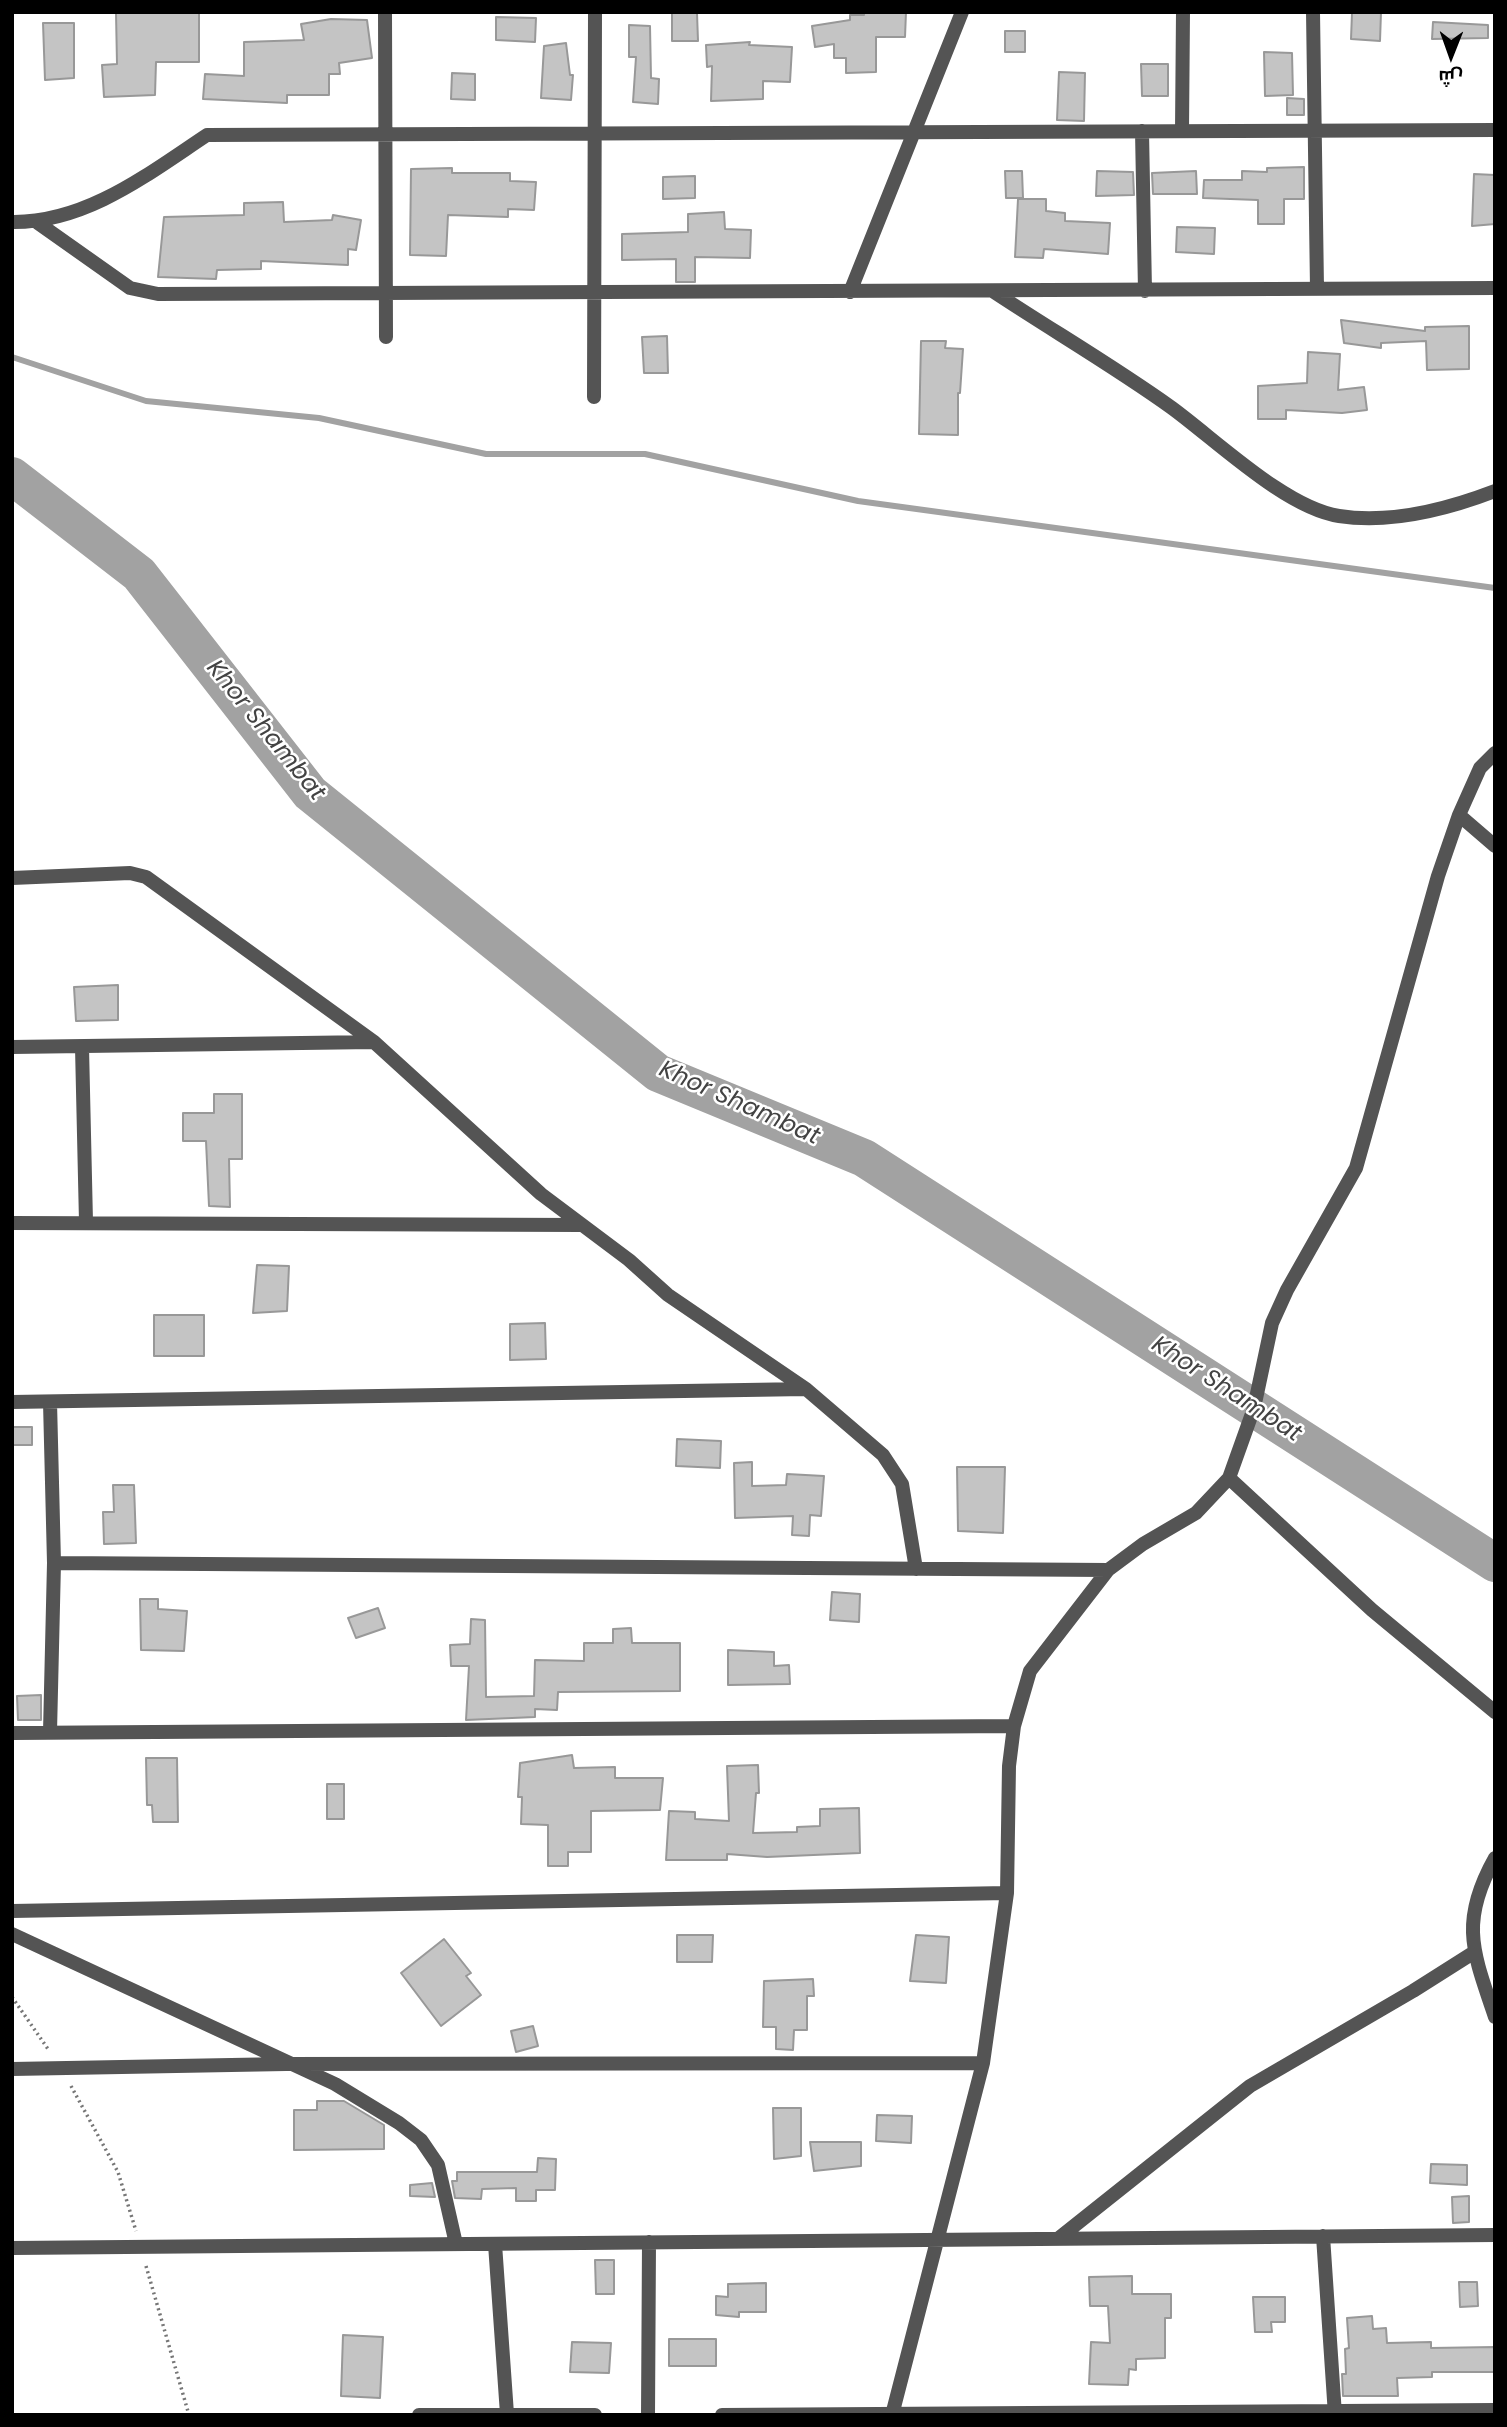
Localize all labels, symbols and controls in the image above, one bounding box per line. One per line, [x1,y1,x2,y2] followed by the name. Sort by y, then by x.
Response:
[1416,21,1486,91] north arrow
[1438,64,1463,91] text: ش
[199,655,331,807] water label: Khor Shambat
[654,1056,824,1152] water label: Khor Shambat
[1146,1331,1306,1449] water label: Khor Shambat

